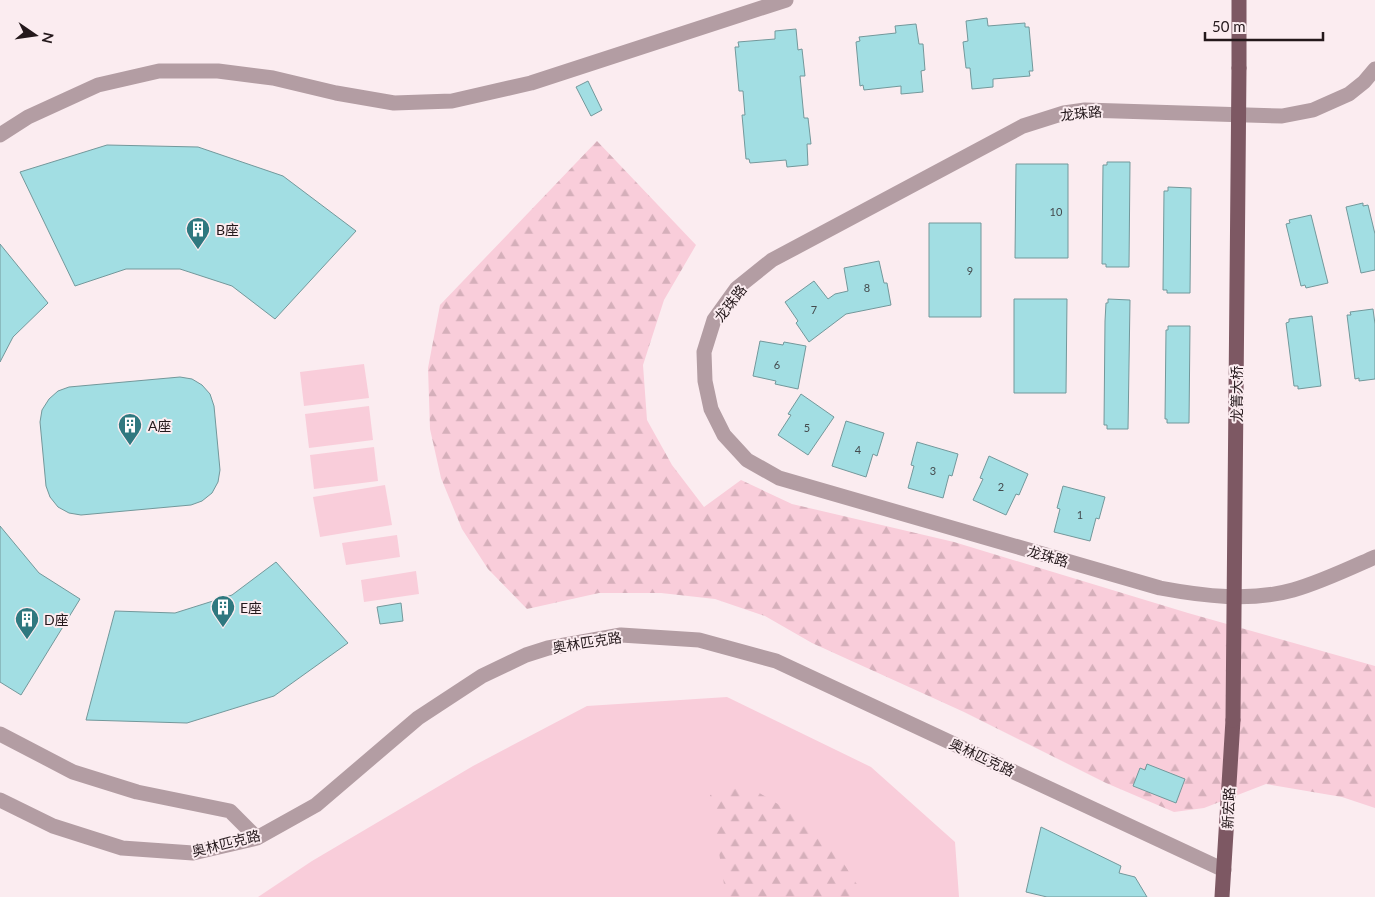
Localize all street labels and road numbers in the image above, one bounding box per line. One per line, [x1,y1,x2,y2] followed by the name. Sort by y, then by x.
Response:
[1059,102,1103,124] street label: 龙珠路
[710,281,750,325] street label: 龙珠路
[1228,366,1245,422] street label: 龙箐大桥
[1025,542,1071,570] street label: 龙珠路
[551,628,623,656] street label: 奥林匹克路
[947,735,1017,779] street label: 奥林匹克路
[1218,787,1238,829] street label: 新宏路
[190,826,262,860] street label: 奥林匹克路

